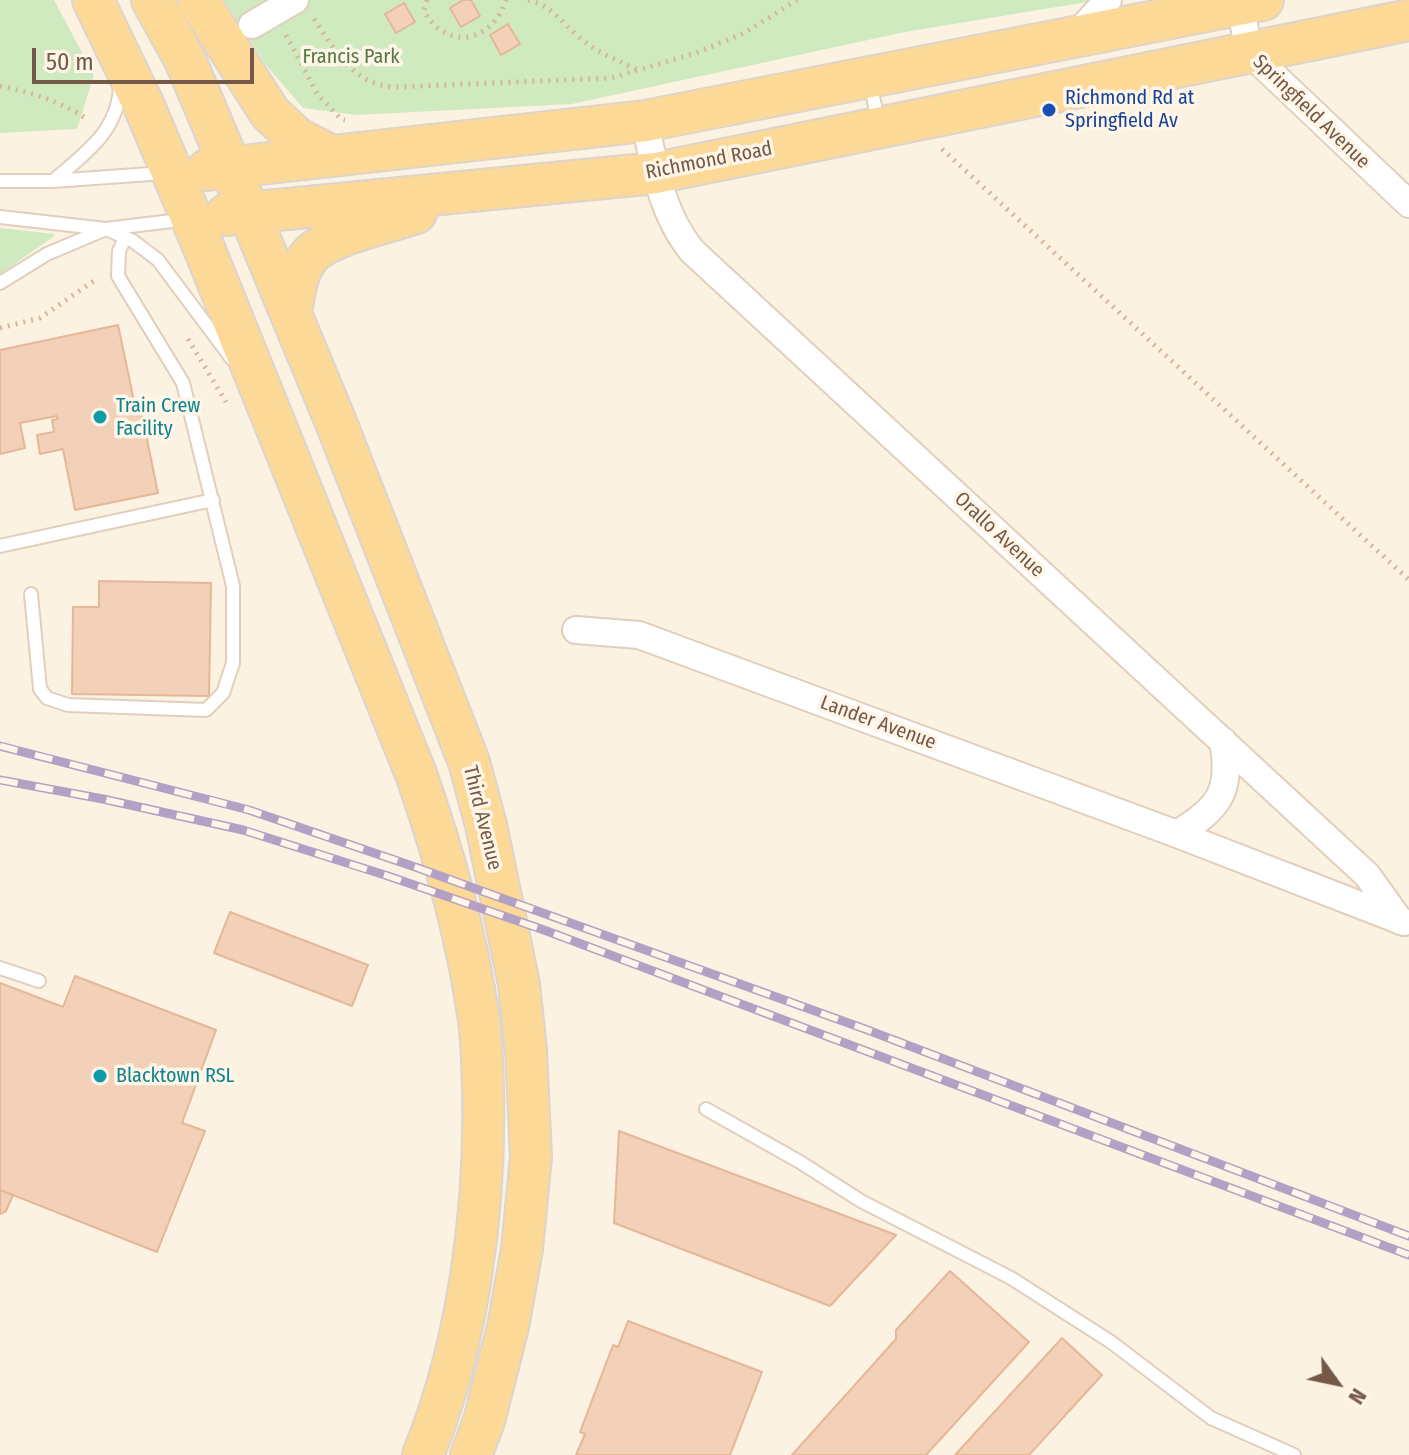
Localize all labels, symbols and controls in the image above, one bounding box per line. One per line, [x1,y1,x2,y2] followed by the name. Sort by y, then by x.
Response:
[36,32,258,82] scale bar
[302,45,400,69] park label: Francis Park
[46,48,94,76] text: 50 m
[1247,50,1375,174] street label: Springfield Avenue
[1065,86,1194,133] place label: Richmond Rd at Springfield Av
[1040,101,1058,119] marker: Richmond Rd at Springfield Av
[644,137,774,185] street label: Richmond Road
[116,394,200,441] place label: Train Crew Facility
[91,408,109,426] marker: Train Crew Facility
[949,487,1049,583] street label: Orallo Avenue
[817,691,939,755] street label: Lander Avenue
[457,763,507,873] street label: Third Avenue
[116,1064,234,1088] place label: Blacktown RSL
[91,1067,109,1085] marker: Blacktown RSL
[1297,1343,1377,1423] north arrow
[1343,1383,1372,1409] text: N

